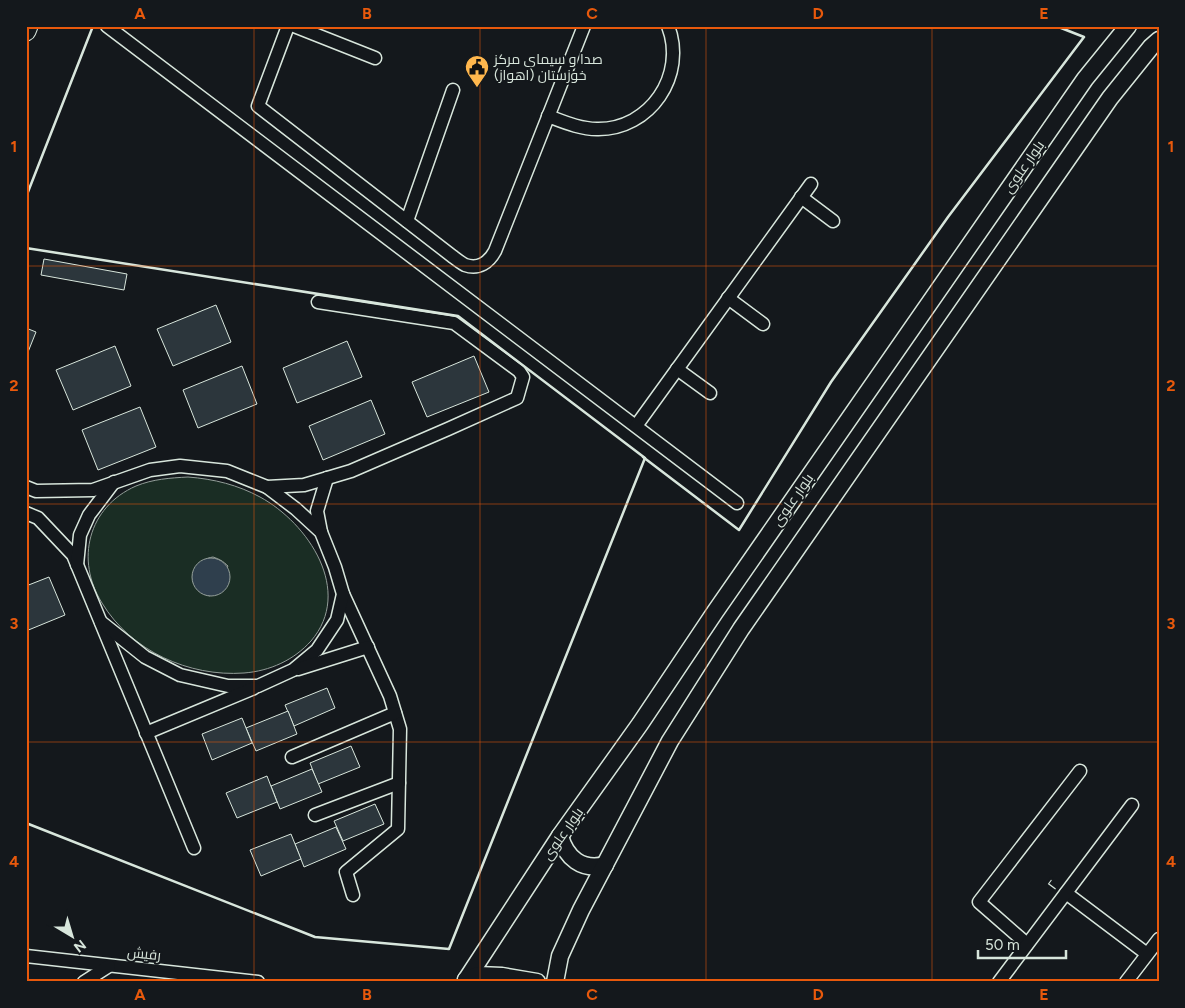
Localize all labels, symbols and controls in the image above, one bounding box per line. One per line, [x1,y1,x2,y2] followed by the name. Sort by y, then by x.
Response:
[134,4,146,23] text: A
[362,4,372,23] text: B
[586,4,598,23] text: C
[812,4,824,23] text: D
[1039,4,1049,23] text: E
[493,51,603,84] place label: صدا و سیمای مرکز خوزستان (اهواز)
[464,54,490,88] public building icon: صدا و سیمای مرکز خوزستان (اهواز)
[11,137,17,156] text: 1
[1000,137,1048,197] street label: بلوار علوی
[1168,137,1174,156] text: 1
[9,376,19,395] text: 2
[1166,376,1176,395] text: 2
[769,470,817,530] street label: بلوار علوی
[10,614,19,633] text: 3
[1167,614,1176,633] text: 3
[539,804,587,864] street label: بلوار علوی
[9,852,19,871] text: 4
[1166,852,1176,871] text: 4
[1044,877,1062,893] street label: ۲
[48,910,98,960] north arrow
[978,928,1065,960] scale bar
[70,936,89,956] text: N
[985,936,1020,954] text: 50 m
[126,944,162,964] street label: رفیش
[134,985,146,1004] text: A
[362,985,372,1004] text: B
[586,985,598,1004] text: C
[812,985,824,1004] text: D
[1039,985,1049,1004] text: E

